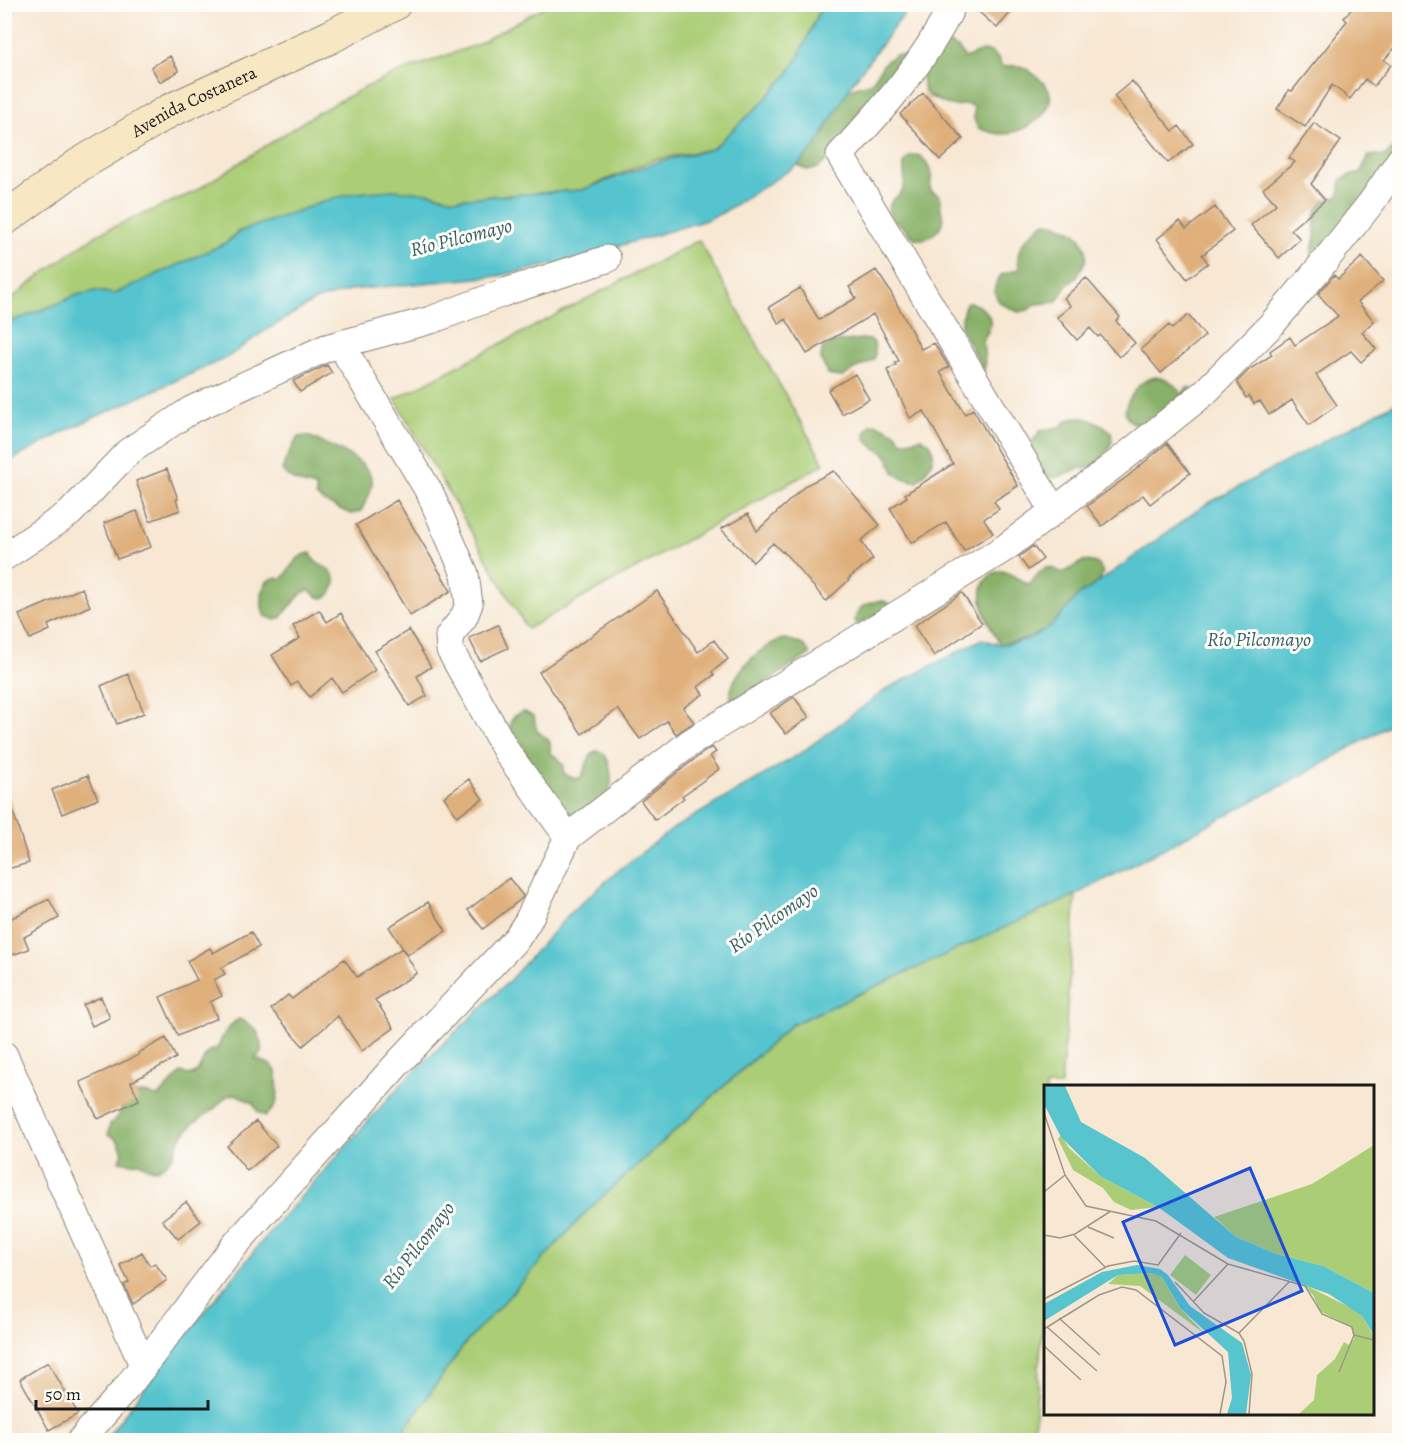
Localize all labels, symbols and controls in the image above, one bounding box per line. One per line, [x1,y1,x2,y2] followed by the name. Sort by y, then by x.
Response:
[126,60,261,143] street label: Avenida Costanera
[407,212,515,263] water label: Río Pilcomayo
[1207,626,1311,653] water label: Río Pilcomayo
[723,877,824,959] water label: Río Pilcomayo
[1044,1085,1374,1415] inset map
[376,1196,461,1295] water label: Río Pilcomayo
[36,1373,208,1411] scale bar
[45,1382,81,1406] text: 50 m

